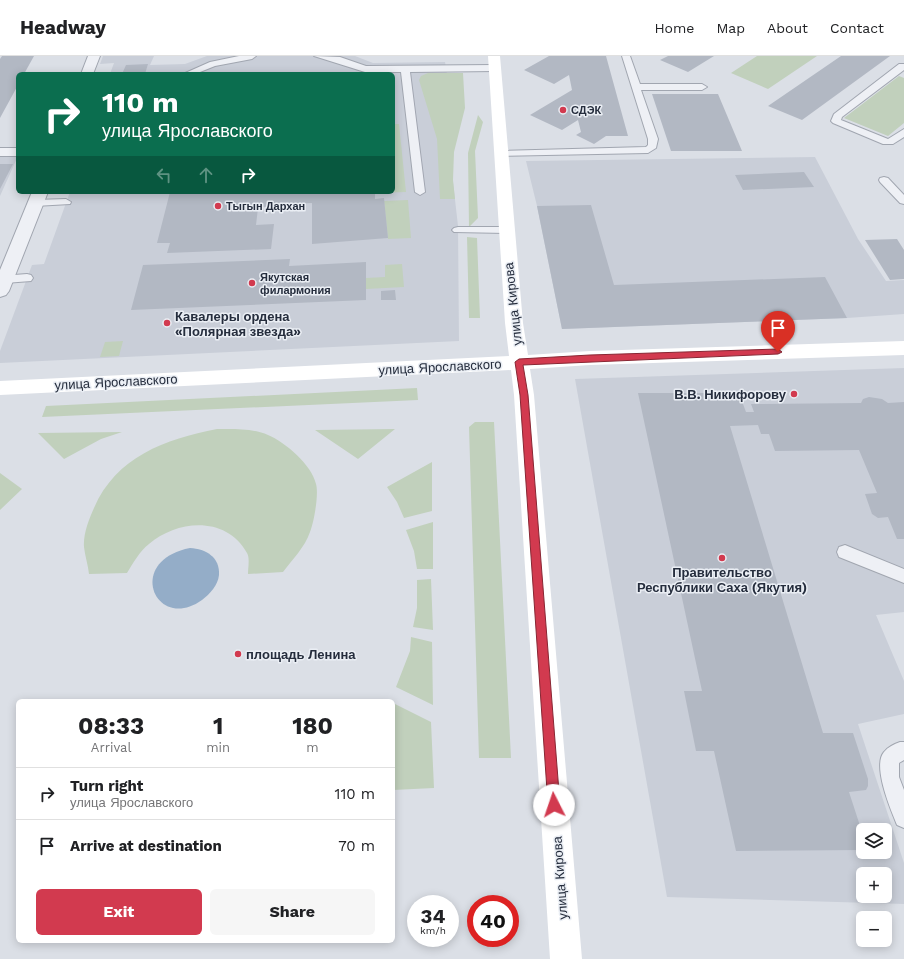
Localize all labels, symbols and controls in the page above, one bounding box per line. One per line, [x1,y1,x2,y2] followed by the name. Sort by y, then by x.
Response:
[20,16,106,39] text: Headway
[654,20,694,36] text: Home
[716,20,745,36] text: Map
[767,20,808,36] text: About
[830,20,884,36] text: Contact
[102,86,179,119] text: 110 m
[36,88,88,140] icon: right
[571,104,601,117] place label: СДЭК
[558,105,568,115] marker: СДЭК
[102,120,273,141] text: улица Ярославского
[153,164,175,186] icon: left
[195,164,217,186] icon: ahead
[237,164,259,186] icon: right
[226,200,305,213] place label: Тыгын Дархан
[213,201,223,211] marker: Тыгын Дархан
[501,261,525,346] street label: улица Кирова
[260,271,331,297] place label: Якутская филармония
[247,278,257,288] marker: Якутская филармония
[175,309,301,339] place label: Кавалеры ордена «Полярная звезда»
[761,311,795,352] pin
[767,317,789,339] icon: arrive
[162,318,172,328] marker: Кавалеры ордена «Полярная звезда»
[378,356,502,378] street label: улица Ярославского
[54,371,178,393] street label: улица Ярославского
[674,387,787,402] place label: В.В. Никифорову
[789,389,799,399] marker: В.В. Никифорову
[717,553,727,563] marker: Правительство Республики Саха (Якутия)
[637,565,807,595] place label: Правительство Республики Саха (Якутия)
[246,647,356,662] place label: площадь Ленина
[233,649,243,659] marker: площадь Ленина
[78,712,144,740] text: 08:33
[213,712,223,740] text: 1
[292,712,333,740] text: 180
[91,740,131,755] text: Arrival
[206,740,230,755] text: min
[306,740,319,755] text: m
[70,777,143,795] text: Turn right
[36,783,58,805] icon: right
[533,784,575,826] position arrow
[335,785,375,803] text: 110 m
[70,795,193,810] text: улица Ярославского
[856,823,892,947] map controls
[856,823,892,859] button: layers
[36,835,58,857] icon: arrive
[550,835,570,920] street label: улица Кирова
[70,837,222,855] text: Arrive at destination
[338,837,375,855] text: 70 m
[856,867,892,903] button: +
[36,889,202,935] button: Exit
[210,889,375,935] button: Share
[467,895,519,947] speed limit sign: 40
[421,904,445,928] text: 34
[856,911,892,947] button: −
[420,925,446,936] text: km/h

